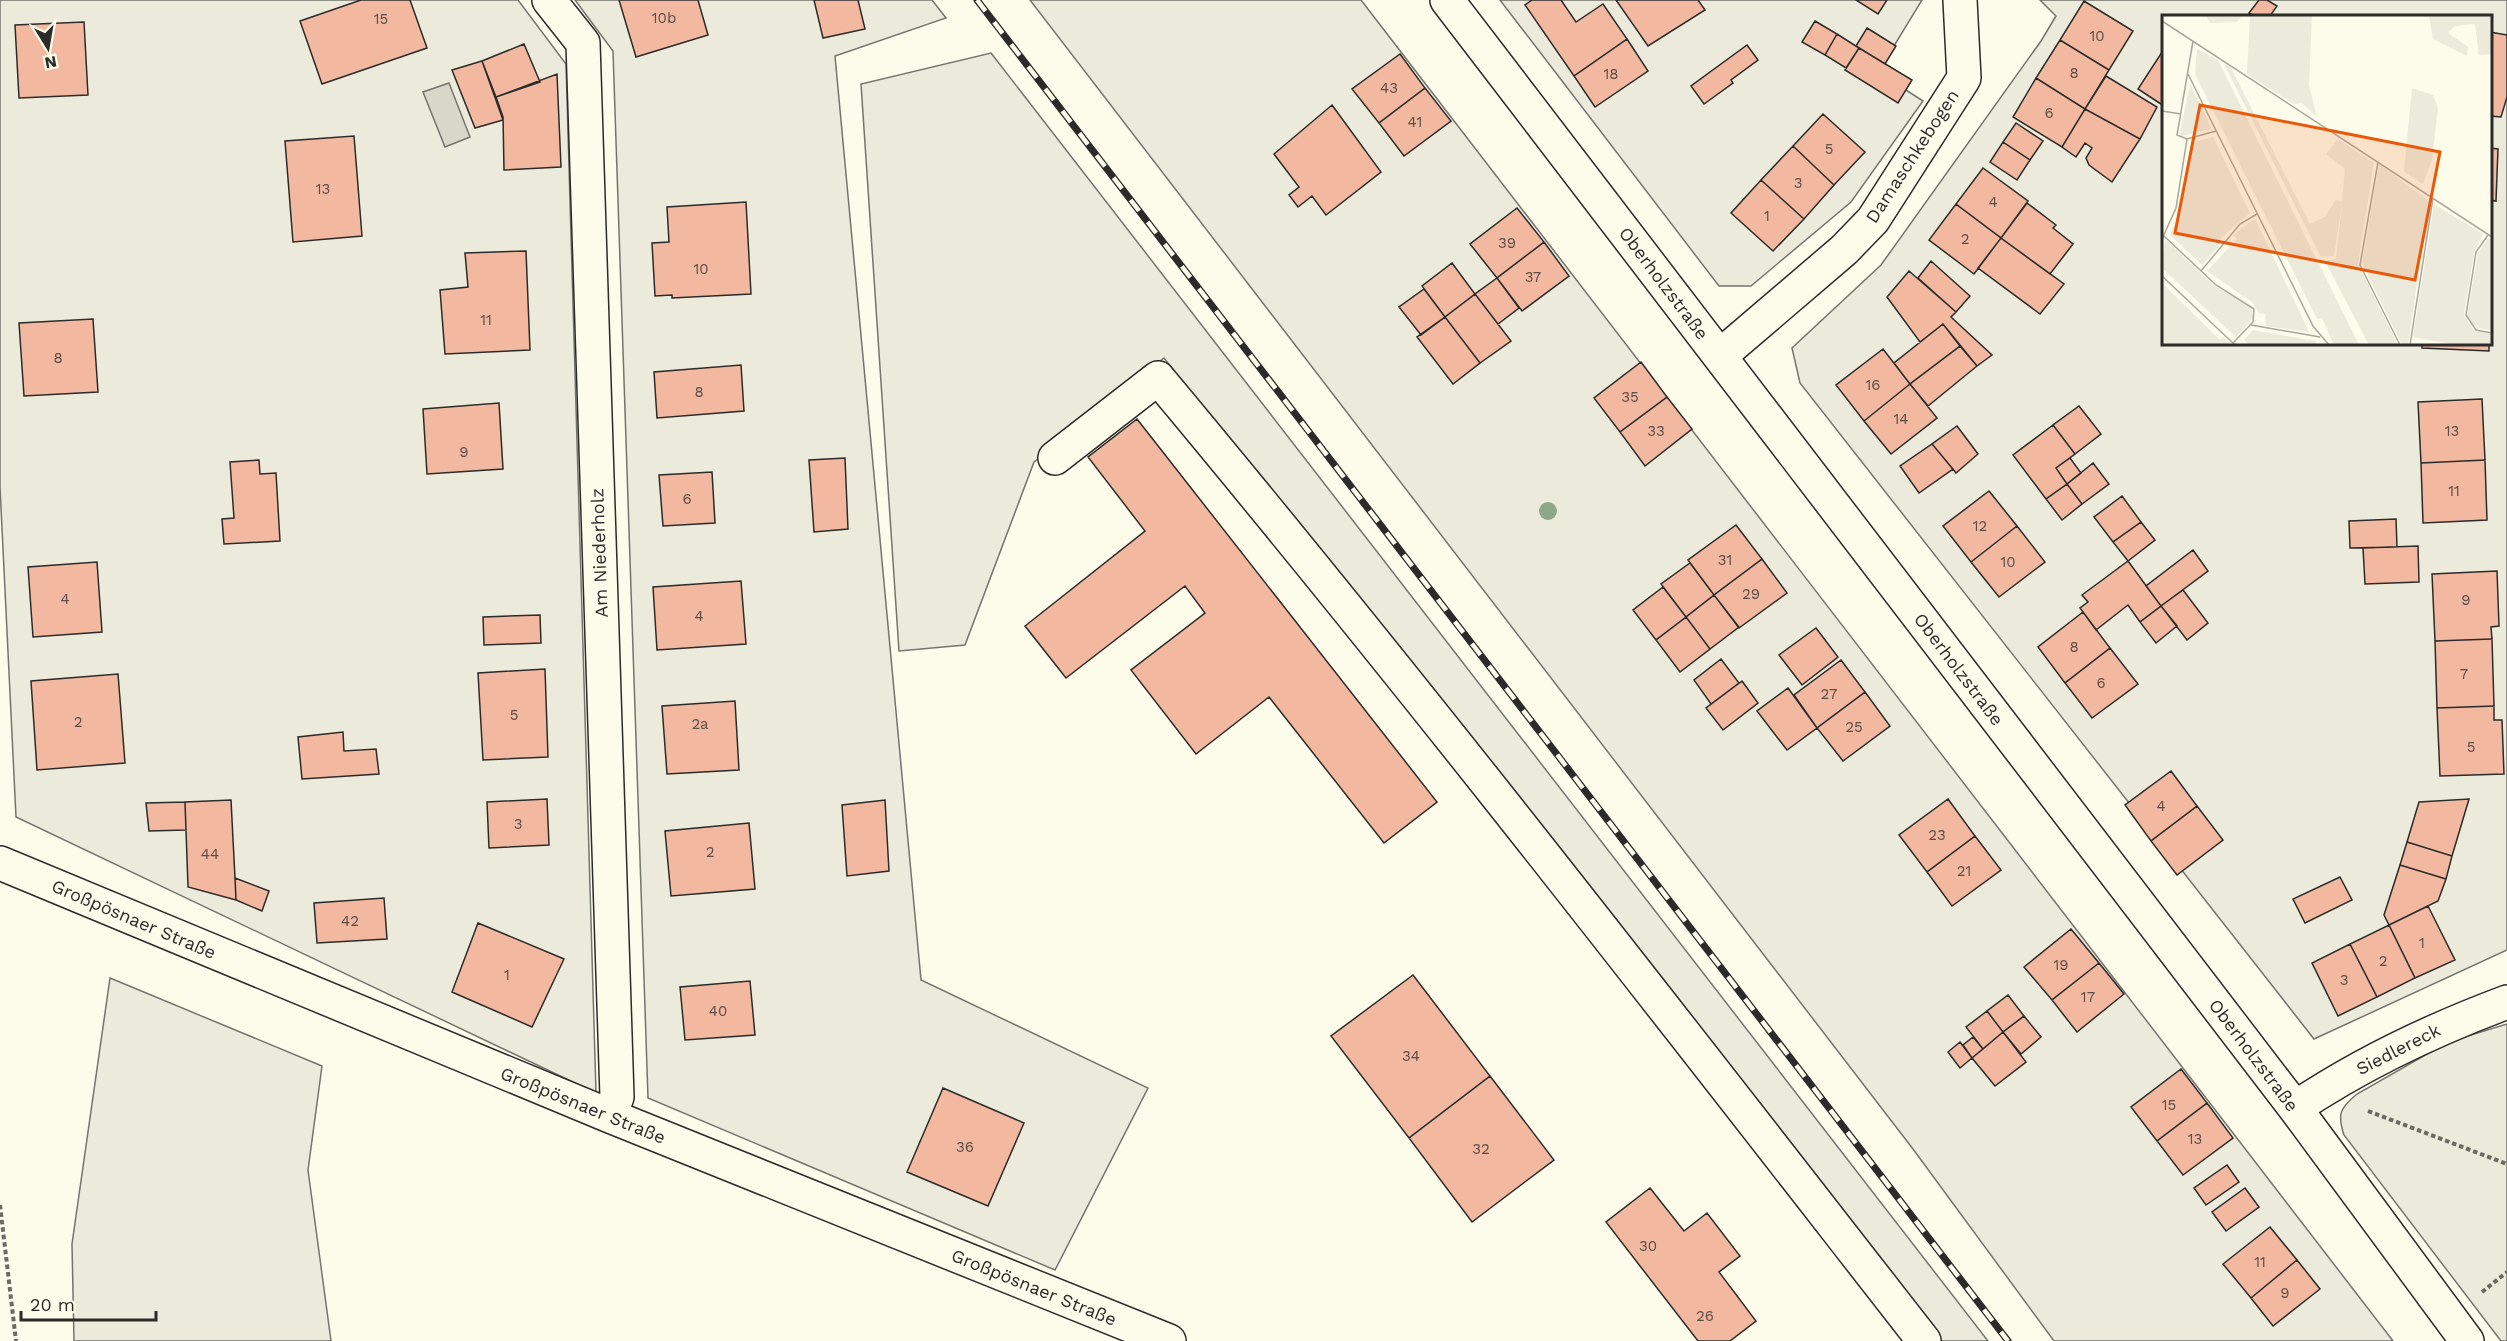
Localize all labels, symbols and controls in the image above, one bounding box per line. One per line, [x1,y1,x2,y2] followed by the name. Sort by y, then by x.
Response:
[652,9,676,27] house number: 10b
[374,10,388,28] house number: 15
[2162,15,2492,345] inset map
[18,18,78,78] north arrow
[2089,27,2105,45] house number: 10
[43,52,58,73] text: N
[2069,64,2079,82] house number: 8
[1603,65,1619,83] house number: 18
[1380,79,1398,97] house number: 43
[1861,85,1963,227] street label: Damaschkebogen
[2044,104,2054,122] house number: 6
[1408,113,1422,131] house number: 41
[1825,140,1833,158] house number: 5
[1794,174,1802,192] house number: 3
[316,180,330,198] house number: 13
[1988,193,1998,211] house number: 4
[1764,207,1770,225] house number: 1
[1615,223,1713,343] street label: Oberholzstraße
[1961,230,1969,248] house number: 2
[1498,234,1516,252] house number: 39
[693,260,709,278] house number: 10
[1525,268,1541,286] house number: 37
[480,311,492,329] house number: 11
[53,349,63,367] house number: 8
[1866,376,1880,394] house number: 16
[694,383,704,401] house number: 8
[1621,388,1639,406] house number: 35
[1893,410,1909,428] house number: 14
[1647,422,1665,440] house number: 33
[2445,422,2459,440] house number: 13
[459,443,469,461] house number: 9
[2448,482,2460,500] house number: 11
[586,488,612,618] street label: Am Niederholz
[682,490,692,508] house number: 6
[1973,517,1987,535] house number: 12
[1718,551,1732,569] house number: 31
[2000,553,2016,571] house number: 10
[1742,585,1760,603] house number: 29
[60,590,70,608] house number: 4
[2461,591,2471,609] house number: 9
[694,607,704,625] house number: 4
[1910,609,2008,729] street label: Oberholzstraße
[2069,638,2079,656] house number: 8
[2460,665,2468,683] house number: 7
[2096,674,2106,692] house number: 6
[1821,685,1837,703] house number: 27
[510,706,518,724] house number: 5
[74,713,82,731] house number: 2
[691,715,709,733] house number: 2a
[1845,718,1863,736] house number: 25
[2467,738,2475,756] house number: 5
[2156,797,2166,815] house number: 4
[514,815,522,833] house number: 3
[1928,826,1946,844] house number: 23
[706,843,714,861] house number: 2
[201,845,219,863] house number: 44
[1957,862,1971,880] house number: 21
[49,875,219,963] street label: Großpösnaer Straße
[341,912,359,930] house number: 42
[2419,934,2425,952] house number: 1
[2379,952,2387,970] house number: 2
[2053,956,2069,974] house number: 19
[504,966,510,984] house number: 1
[2340,971,2348,989] house number: 3
[2081,988,2095,1006] house number: 17
[2205,995,2303,1115] street label: Oberholzstraße
[709,1002,727,1020] house number: 40
[2352,1019,2444,1079] street label: Siedlereck
[1402,1047,1420,1065] house number: 34
[497,1062,669,1148] street label: Großpösnaer Straße
[2162,1096,2176,1114] house number: 15
[2188,1130,2202,1148] house number: 13
[956,1138,974,1156] house number: 36
[1472,1140,1490,1158] house number: 32
[1639,1237,1657,1255] house number: 30
[948,1244,1120,1330] street label: Großpösnaer Straße
[2254,1253,2266,1271] house number: 11
[21,1284,156,1322] scale bar
[2280,1284,2290,1302] house number: 9
[30,1294,75,1315] text: 20 m
[1696,1307,1714,1325] house number: 26

